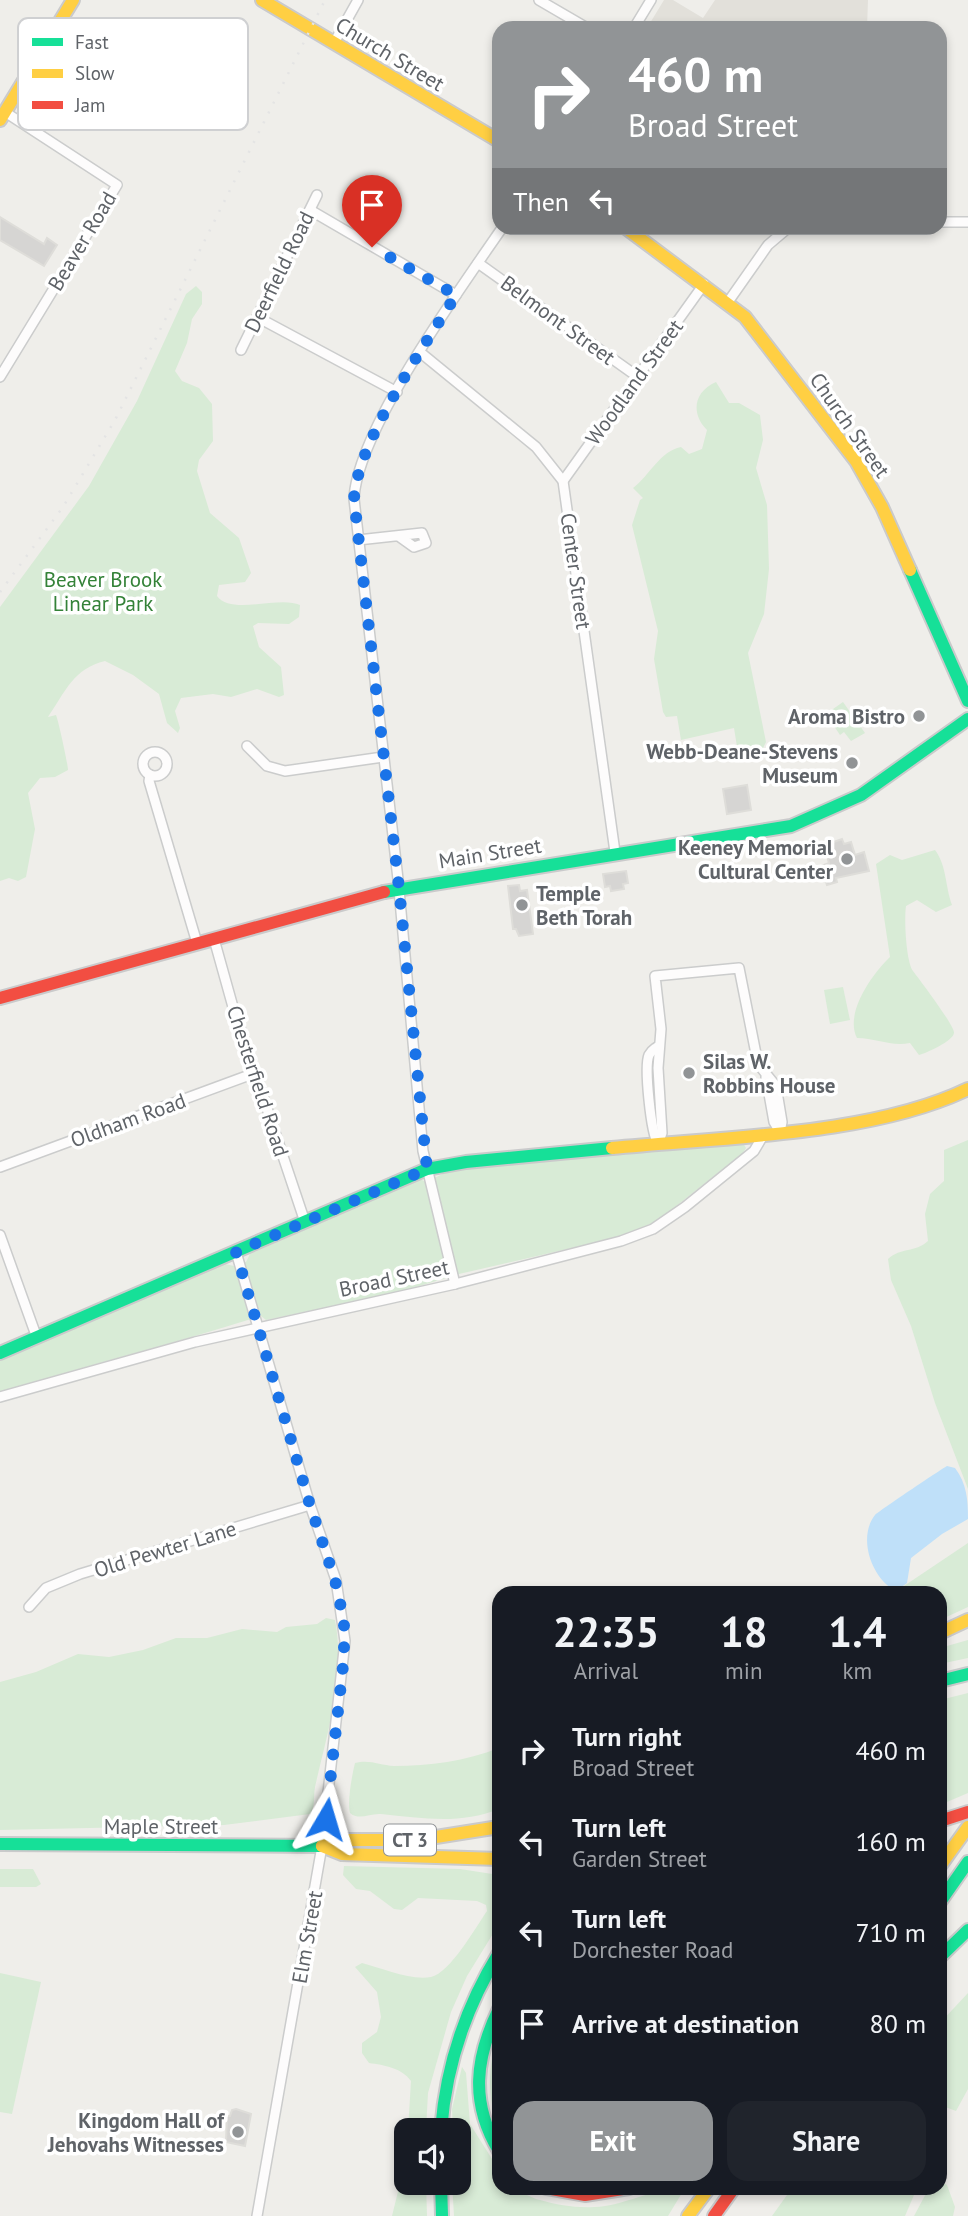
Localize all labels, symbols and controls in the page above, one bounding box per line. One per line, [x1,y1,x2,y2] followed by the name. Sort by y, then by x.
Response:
[331,11,449,97] street label: Church Street
[18,18,248,130] legend
[75,30,109,54] text: Fast
[628,42,763,106] text: 460 m
[513,49,604,140] icon: right
[75,61,115,85] text: Slow
[74,93,105,117] text: Jam
[628,104,798,146] text: Broad Street
[342,175,402,247] pin
[583,182,621,220] icon: left
[513,185,569,218] text: Then
[42,186,122,296] street label: Beaver Road
[353,186,391,224] icon: arrive
[238,207,320,337] street label: Deerfield Road
[495,269,621,371] street label: Belmont Street
[579,314,689,450] street label: Woodland Street
[804,367,896,483] street label: Church Street
[554,511,598,631] street label: Center Street
[44,566,162,617] park label: Beaver Brook Linear Park
[788,703,905,730] place label: Aroma Bistro
[911,708,927,724] marker: Aroma Bistro
[646,738,838,789] place label: Webb-Deane-Stevens Museum
[844,755,860,771] marker: Webb-Deane-Stevens Museum
[437,832,543,874] street label: Main Street
[678,834,834,885] place label: Keeney Memorial Cultural Center
[839,851,855,867] marker: Keeney Memorial Cultural Center
[536,880,632,931] place label: Temple Beth Torah
[514,897,530,913] marker: Temple Beth Torah
[221,1002,295,1160] street label: Chesterfield Road
[703,1048,835,1099] place label: Silas W. Robbins House
[681,1065,697,1081] marker: Silas W. Robbins House
[67,1087,189,1153] street label: Oldham Road
[337,1253,451,1303] street label: Broad Street
[90,1515,240,1583] street label: Old Pewter Lane
[553,1604,659,1659] text: 22:35
[720,1604,768,1659] text: 18
[828,1604,886,1659] text: 1.4
[574,1656,638,1685] text: Arrival
[725,1656,763,1685] text: min
[842,1656,872,1685] text: km
[572,1720,681,1753] text: Turn right
[513,1732,551,1770] icon: right
[855,1734,926,1767] text: 460 m
[572,1753,694,1782] text: Broad Street
[289,1782,363,1856] position arrow
[572,1811,666,1844] text: Turn left
[104,1813,218,1840] street label: Maple Street
[513,1823,551,1861] icon: left
[384,1824,436,1856] road number: CT 3
[855,1825,926,1858] text: 160 m
[572,1844,707,1873] text: Garden Street
[286,1889,328,1985] street label: Elm Street
[572,1902,666,1935] text: Turn left
[513,1914,551,1952] icon: left
[855,1916,926,1949] text: 710 m
[572,1935,733,1964] text: Dorchester Road
[513,2005,551,2043] icon: arrive
[572,2007,799,2040] text: Arrive at destination
[870,2007,926,2040] text: 80 m
[513,2101,713,2181] button: Exit
[727,2101,926,2181] button: Share
[47,2107,225,2158] place label: Kingdom Hall of Jehovahs Witnesses
[394,2118,471,2195] map controls
[394,2118,471,2195] button: sound
[230,2124,246,2140] marker: Kingdom Hall of Jehovahs Witnesses

